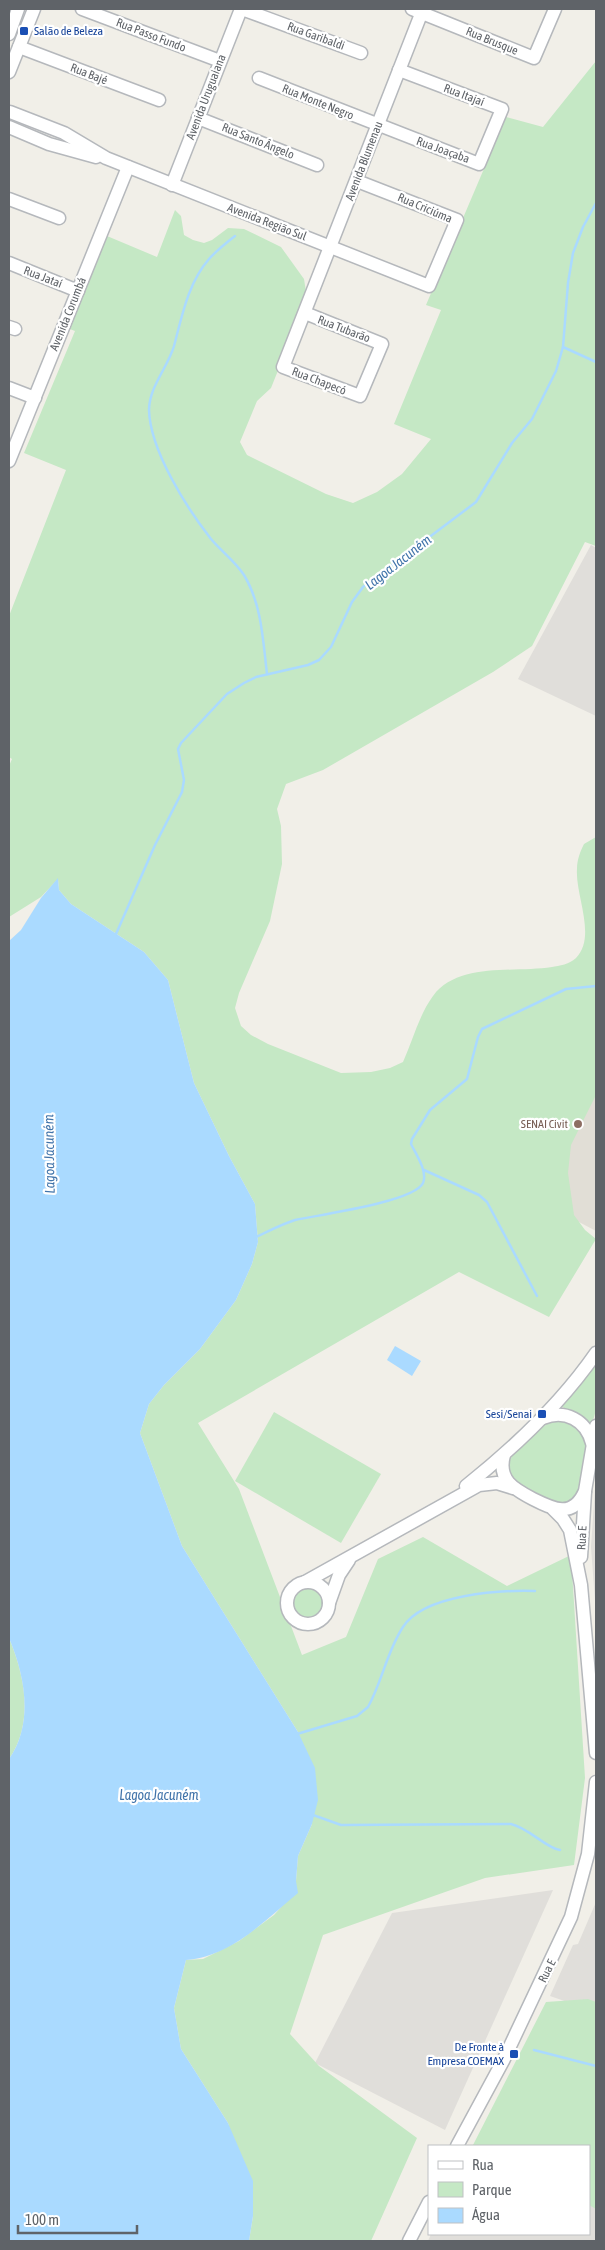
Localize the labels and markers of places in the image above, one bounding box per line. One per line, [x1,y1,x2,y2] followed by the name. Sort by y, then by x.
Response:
[34,24,103,38] place label: Salão de Beleza
[18,25,30,37] marker: Salão de Beleza
[521,1117,569,1131] place label: SENAI Civit
[572,1118,584,1130] marker: SENAI Civit
[486,1407,532,1421] place label: Sesi/Senai
[536,1408,548,1420] marker: Sesi/Senai
[428,2040,505,2068] place label: De Fronte à Empresa COEMAX
[508,2048,520,2060] marker: De Fronte à Empresa COEMAX

